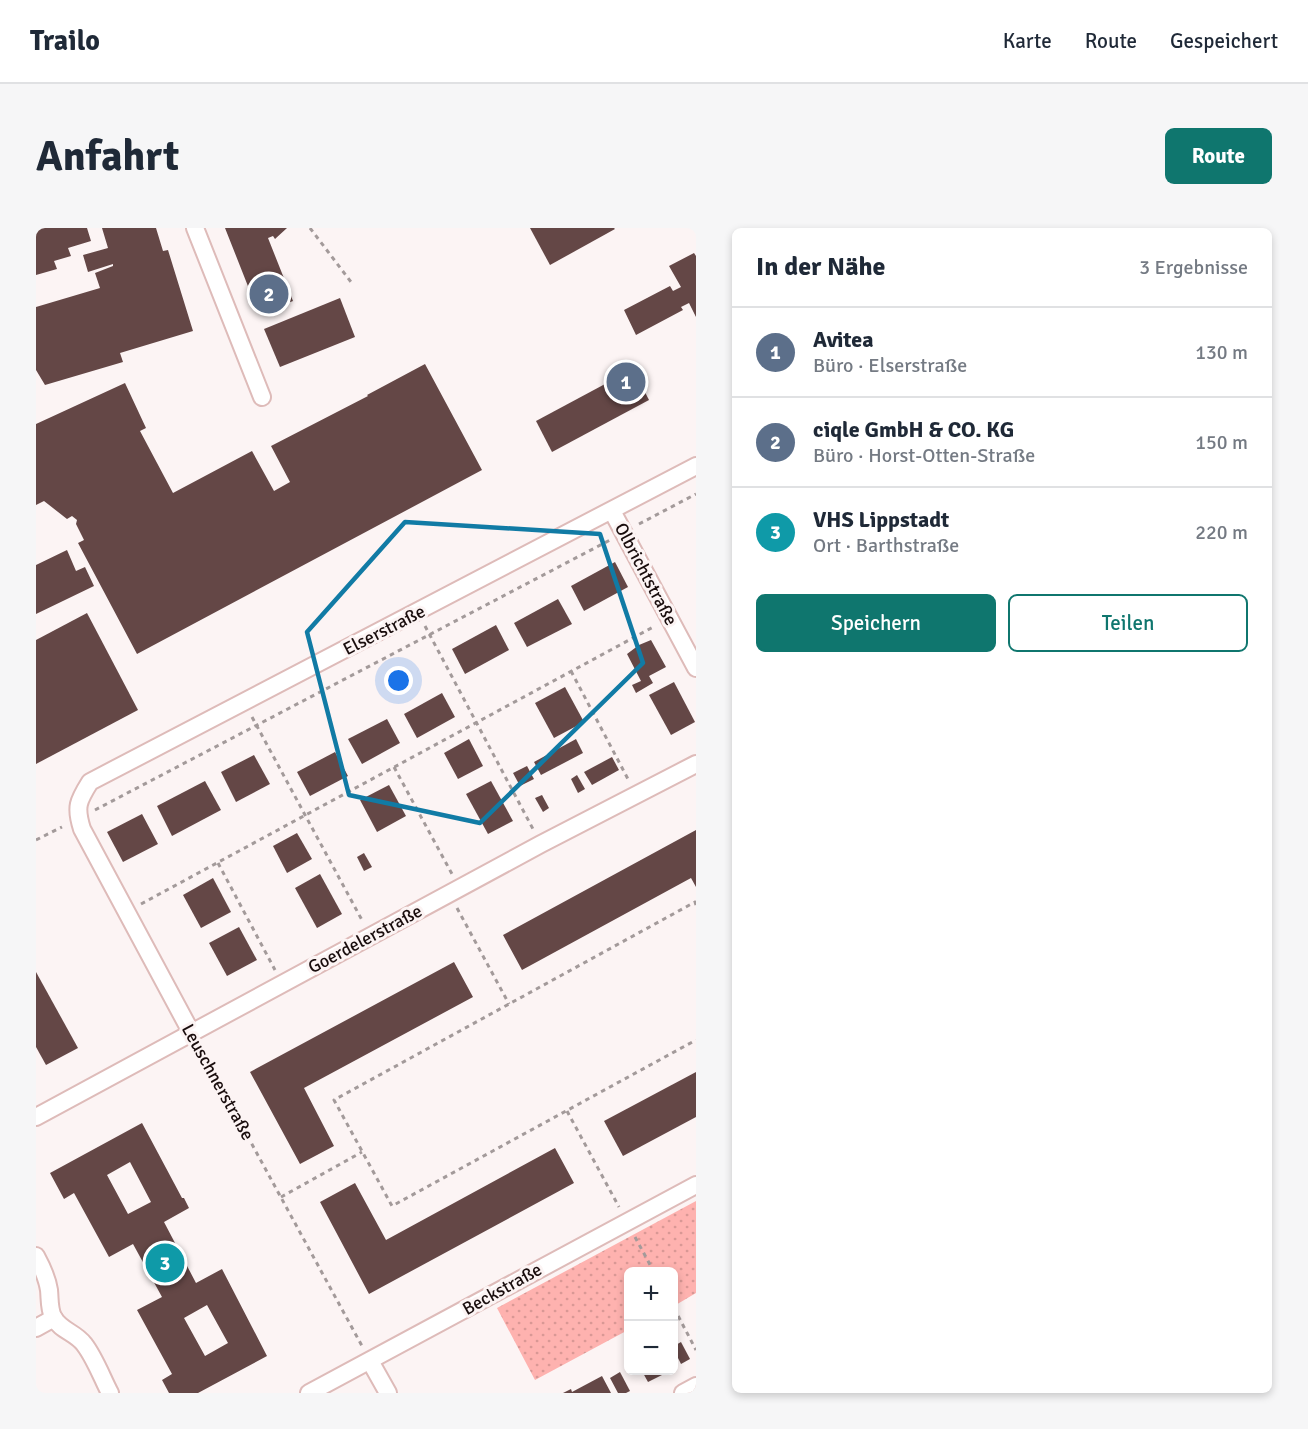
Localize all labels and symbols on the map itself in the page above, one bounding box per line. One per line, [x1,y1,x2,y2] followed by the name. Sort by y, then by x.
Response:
[250,272,288,316] pin: 2
[606,360,646,404] pin: 1
[610,519,682,629] street label: Olbrichtstraße
[339,600,429,660] street label: Elserstraße
[384,666,413,695] your location
[304,900,426,978] street label: Goerdelerstraße
[177,1020,259,1144] street label: Leuschnerstraße
[146,1240,184,1286] pin: 3
[458,1258,546,1320] street label: Beckstraße

